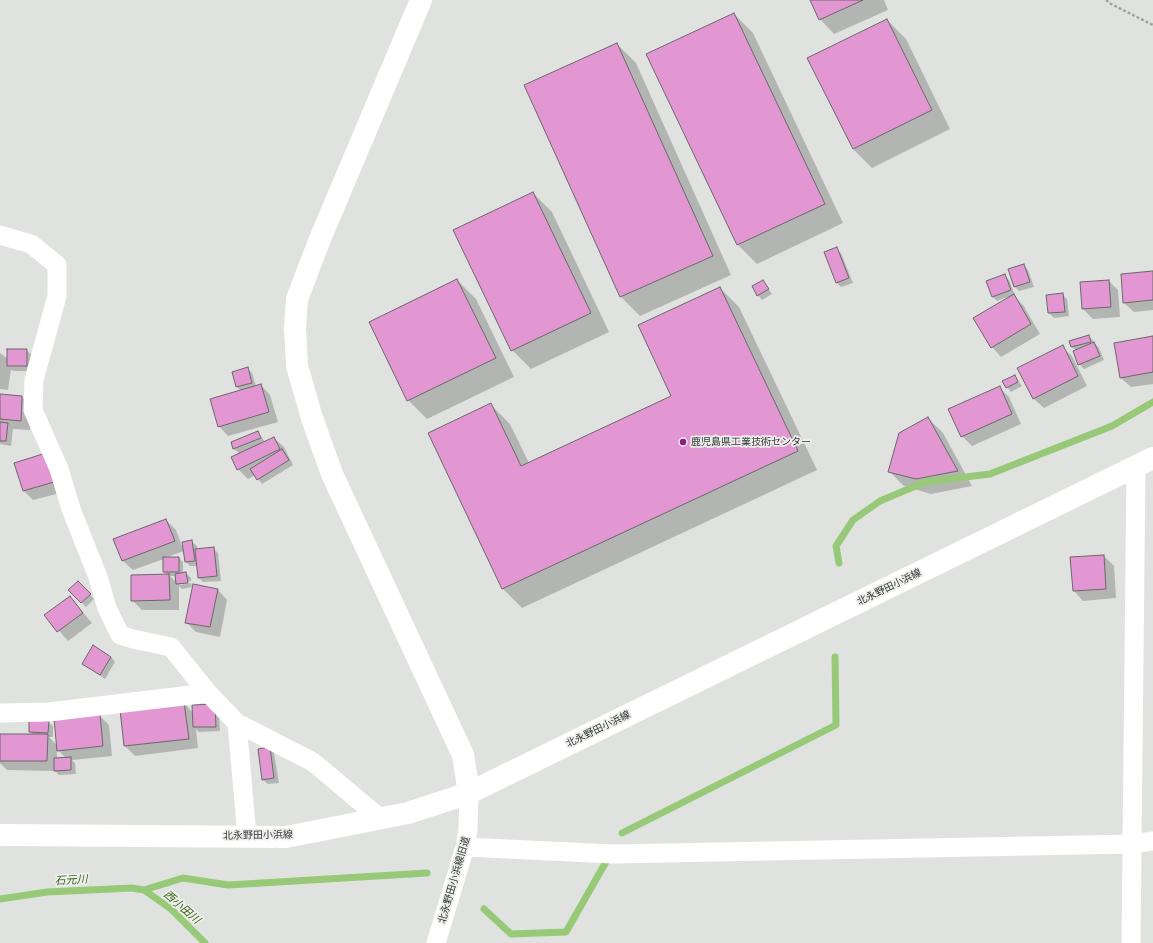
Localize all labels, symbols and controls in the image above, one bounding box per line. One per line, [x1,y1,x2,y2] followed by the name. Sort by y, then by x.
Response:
[691,436,811,448] place label: 鹿児島県工業技術センター
[678,437,688,447] marker: 鹿児島県工業技術センター
[855,566,923,608] street label: 北永野田小浜線
[564,708,632,750] street label: 北永野田小浜線
[223,828,293,842] street label: 北永野田小浜線
[436,835,472,925] street label: 北永野田小浜線旧道
[54,873,88,887] water label: 石元川
[161,888,203,926] water label: 西小田川

